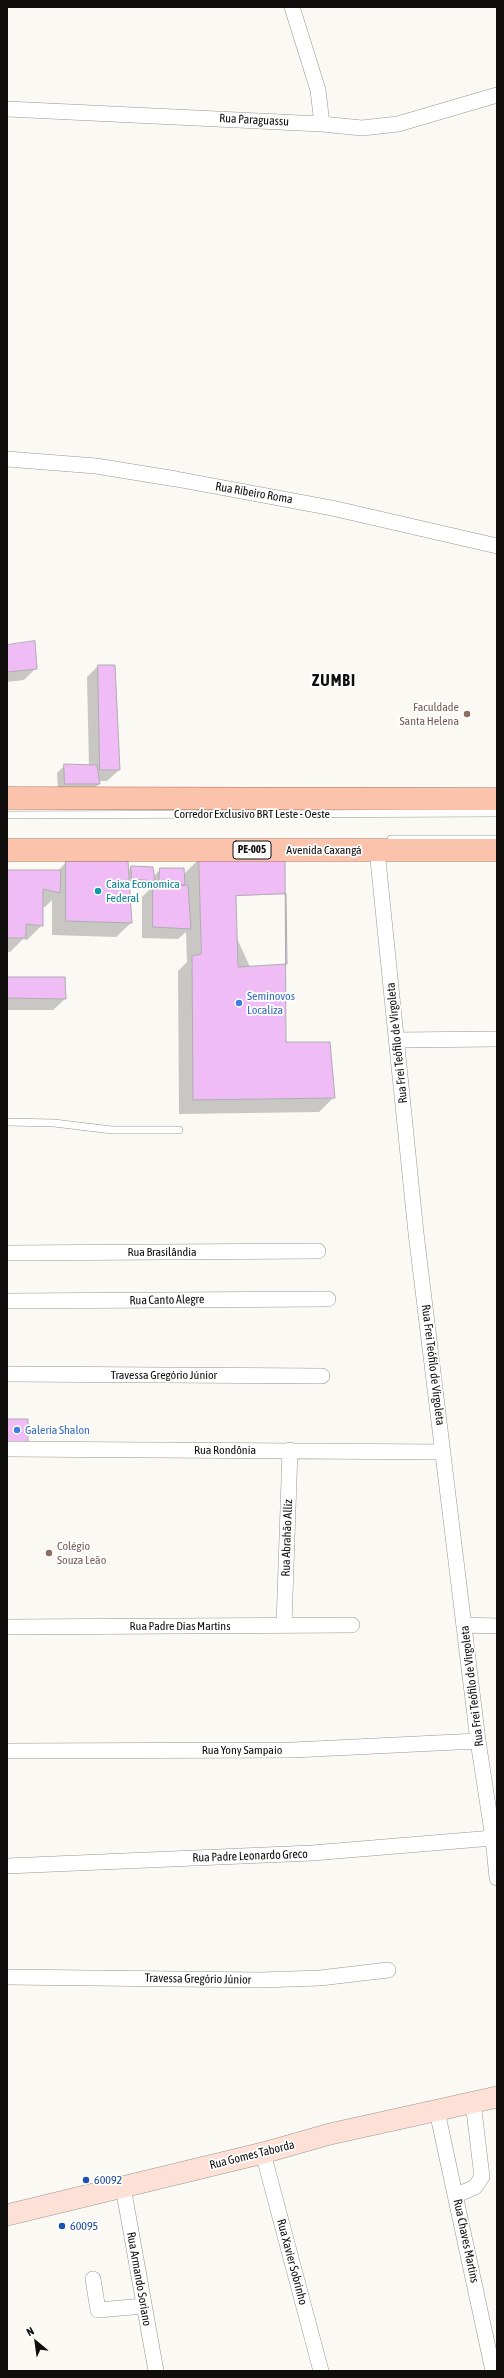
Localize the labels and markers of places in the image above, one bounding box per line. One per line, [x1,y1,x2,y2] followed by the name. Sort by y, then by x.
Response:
[400,700,459,728] place label: Faculdade Santa Helena
[462,709,472,719] marker: Faculdade Santa Helena
[106,877,180,905] place label: Caixa Economica Federal
[93,886,103,896] marker: Caixa Economica Federal
[247,989,295,1017] place label: Seminovos Localiza
[234,998,244,1008] marker: Seminovos Localiza
[25,1423,90,1437] place label: Galeria Shalon
[12,1425,22,1435] marker: Galeria Shalon
[57,1539,106,1567] place label: Colégio Souza Leão
[44,1548,54,1558] marker: Colégio Souza Leão
[94,2173,122,2187] place label: 60092
[81,2175,91,2185] marker: 60092
[70,2219,98,2233] place label: 60095
[57,2221,67,2231] marker: 60095

